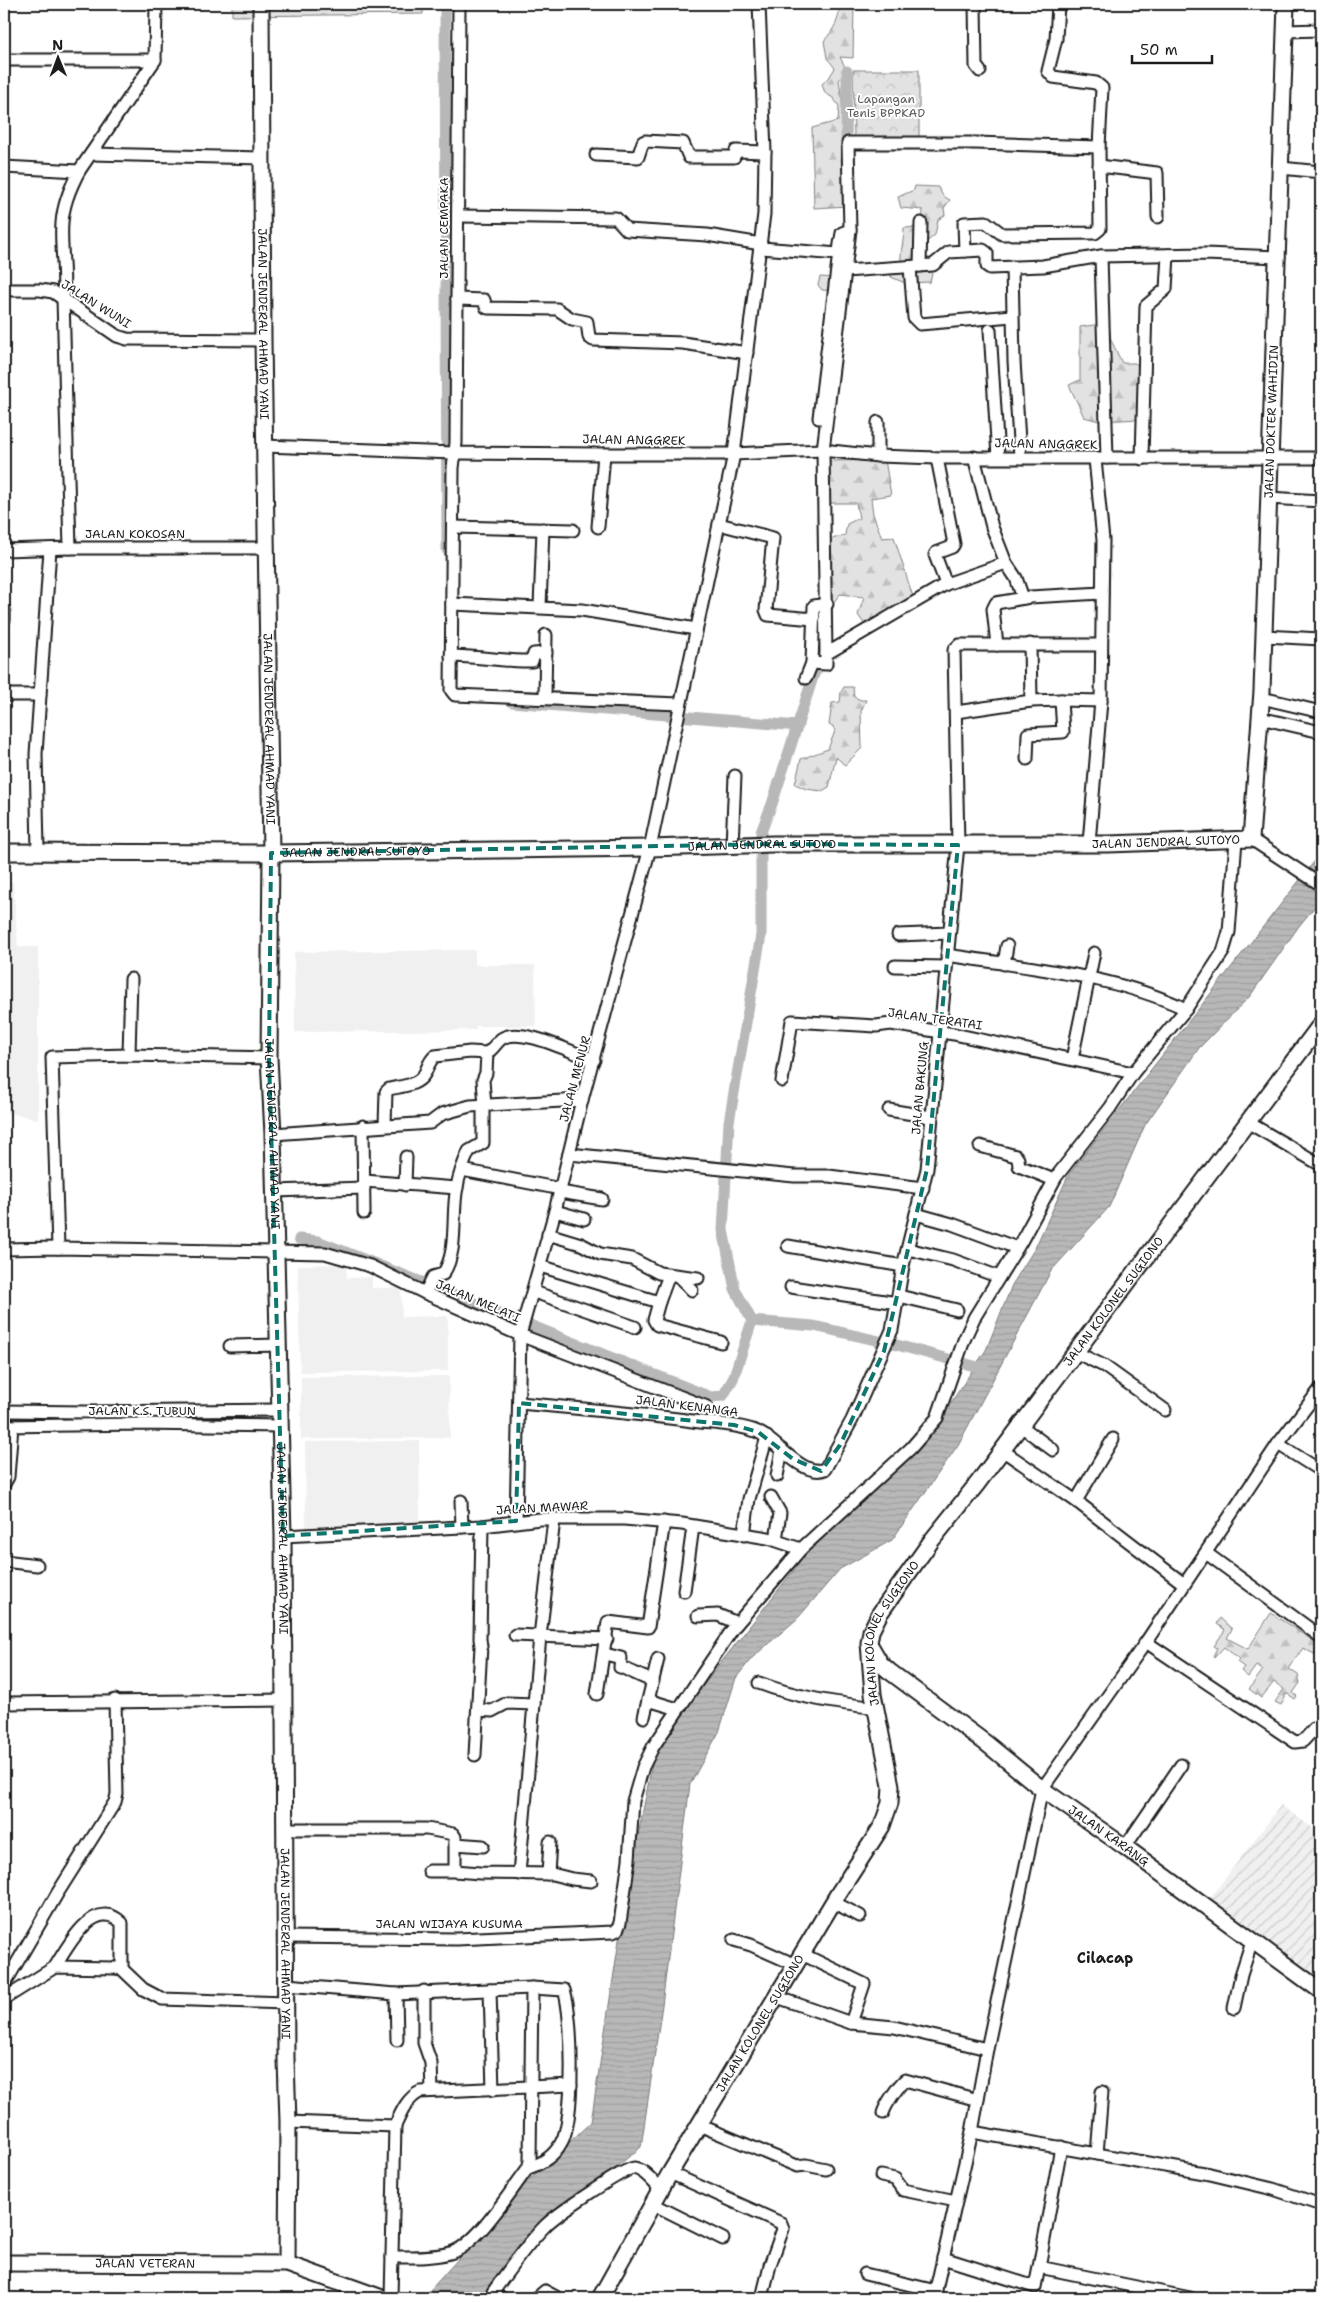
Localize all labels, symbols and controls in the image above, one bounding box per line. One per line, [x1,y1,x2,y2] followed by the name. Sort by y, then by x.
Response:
[32,32,82,82] north arrow
[1132,32,1212,64] scale bar
[52,36,63,54] text: N
[1140,40,1178,60] text: 50 m
[847,91,925,121] park label: Lapangan Tenis BPPKAD
[436,177,452,279] street label: JALAN CEMPAKA
[254,228,272,420] street label: JALAN JENDERAL AHMAD YANI
[58,276,134,332] street label: JALAN WUNI
[1261,345,1282,499] street label: JALAN DOKTER WAHIDIN
[582,431,686,449] street label: JALAN ANGGREK
[994,435,1098,453] street label: JALAN ANGGREK
[85,526,185,542] street label: JALAN KOKOSAN
[260,633,279,825] street label: JALAN JENDERAL AHMAD YANI
[1092,831,1240,852] street label: JALAN JENDRAL SUTOYO
[687,836,836,855] street label: JALAN JENDRAL SUTOYO
[282,843,430,861] street label: JALAN JENDRAL SUTOYO
[887,1004,984,1034] street label: JALAN TERATAI
[556,1034,594,1124] street label: JALAN MENUR
[261,1038,283,1230] street label: JALAN JENDERAL AHMAD YANI
[908,1041,932,1135] street label: JALAN BAKUNG
[1060,1233,1167,1369] street label: JALAN KOLONEL SUGIONO
[433,1276,523,1326] street label: JALAN MELATI
[635,1392,740,1420] street label: JALAN KENANGA
[88,1403,196,1419] street label: JALAN K.S. TUBUN
[273,1443,292,1635] street label: JALAN JENDERAL AHMAD YANI
[496,1498,588,1518] street label: JALAN MAWAR
[861,1558,923,1707] street label: JALAN KOLONEL SUGIONO
[1065,1802,1152,1870] street label: JALAN KARANG
[277,1848,294,2040] street label: JALAN JENDERAL AHMAD YANI
[375,1916,523,1932] street label: JALAN WIJAYA KUSUMA
[1077,1948,1133,1968] district label: Cilacap
[713,1952,808,2095] street label: JALAN KOLONEL SUGIONO
[95,2255,195,2272] street label: JALAN VETERAN

